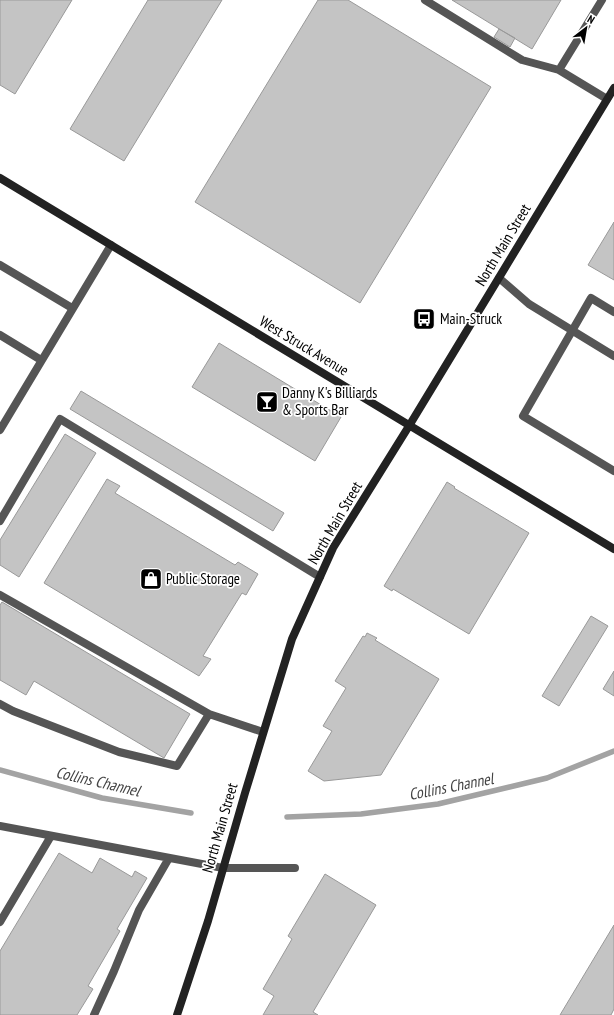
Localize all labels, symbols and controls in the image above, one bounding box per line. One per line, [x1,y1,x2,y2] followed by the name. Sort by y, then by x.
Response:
[566,8,606,48] north arrow
[585,12,597,27] text: N
[471,200,535,289] street label: North Main Street
[411,306,437,332] bus stop icon: Main-Struck
[440,309,502,328] place label: Main-Struck
[256,311,352,380] street label: West Struck Avenue
[282,383,377,419] place label: Danny K's Billiards & Sports Bar
[254,389,280,415] bar icon: Danny K's Billiards & Sports Bar
[303,478,366,568] street label: North Main Street
[138,566,164,592] shop icon: Public Storage
[166,569,240,588] place label: Public Storage
[54,762,143,801] water label: Collins Channel
[407,768,496,804] water label: Collins Channel
[198,781,241,875] street label: North Main Street

